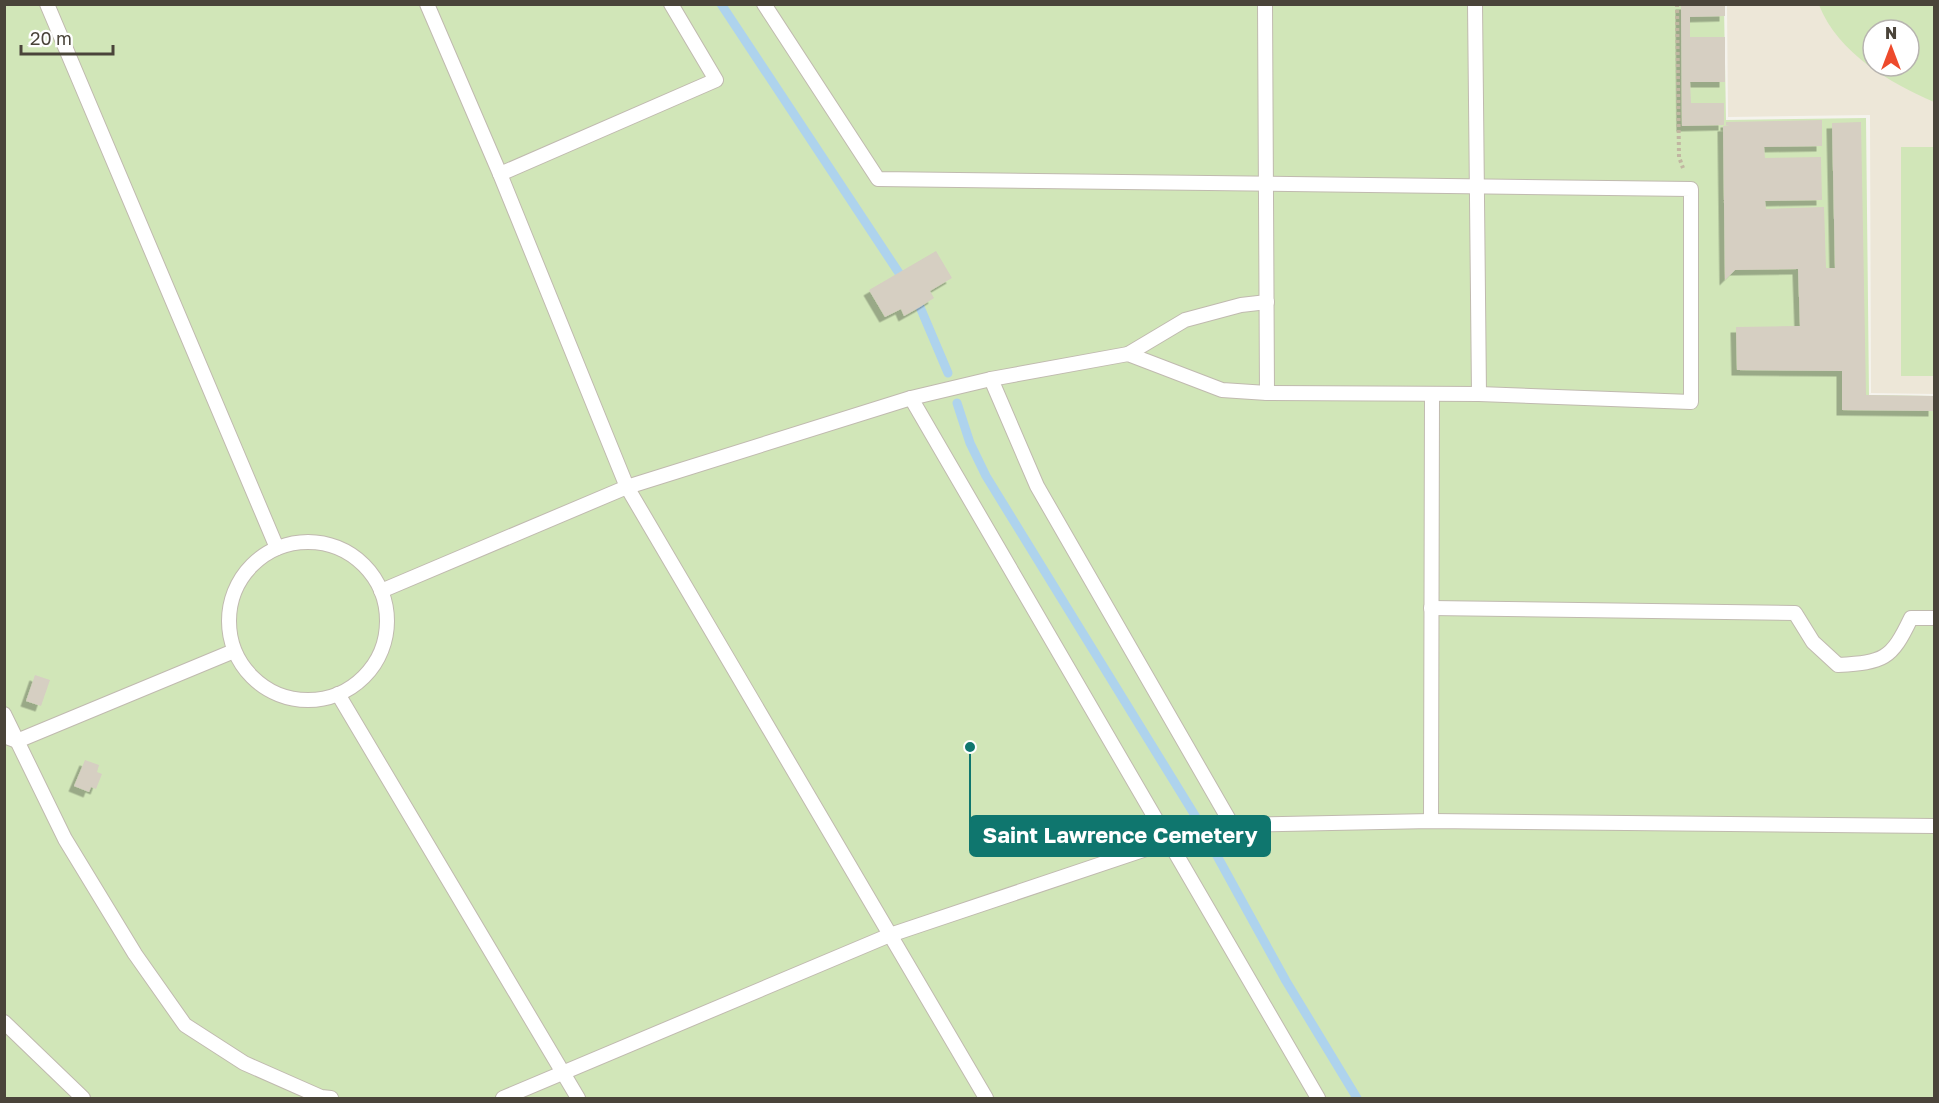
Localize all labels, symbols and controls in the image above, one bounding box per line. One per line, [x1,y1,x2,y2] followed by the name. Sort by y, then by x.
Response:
[21,18,112,56] scale bar
[1861,18,1921,78] north arrow
[1885,23,1897,43] text: N
[30,27,72,49] text: 20 m
[970,816,1270,856] callout: Saint Lawrence Cemetery
[982,821,1258,848] text: Saint Lawrence Cemetery

